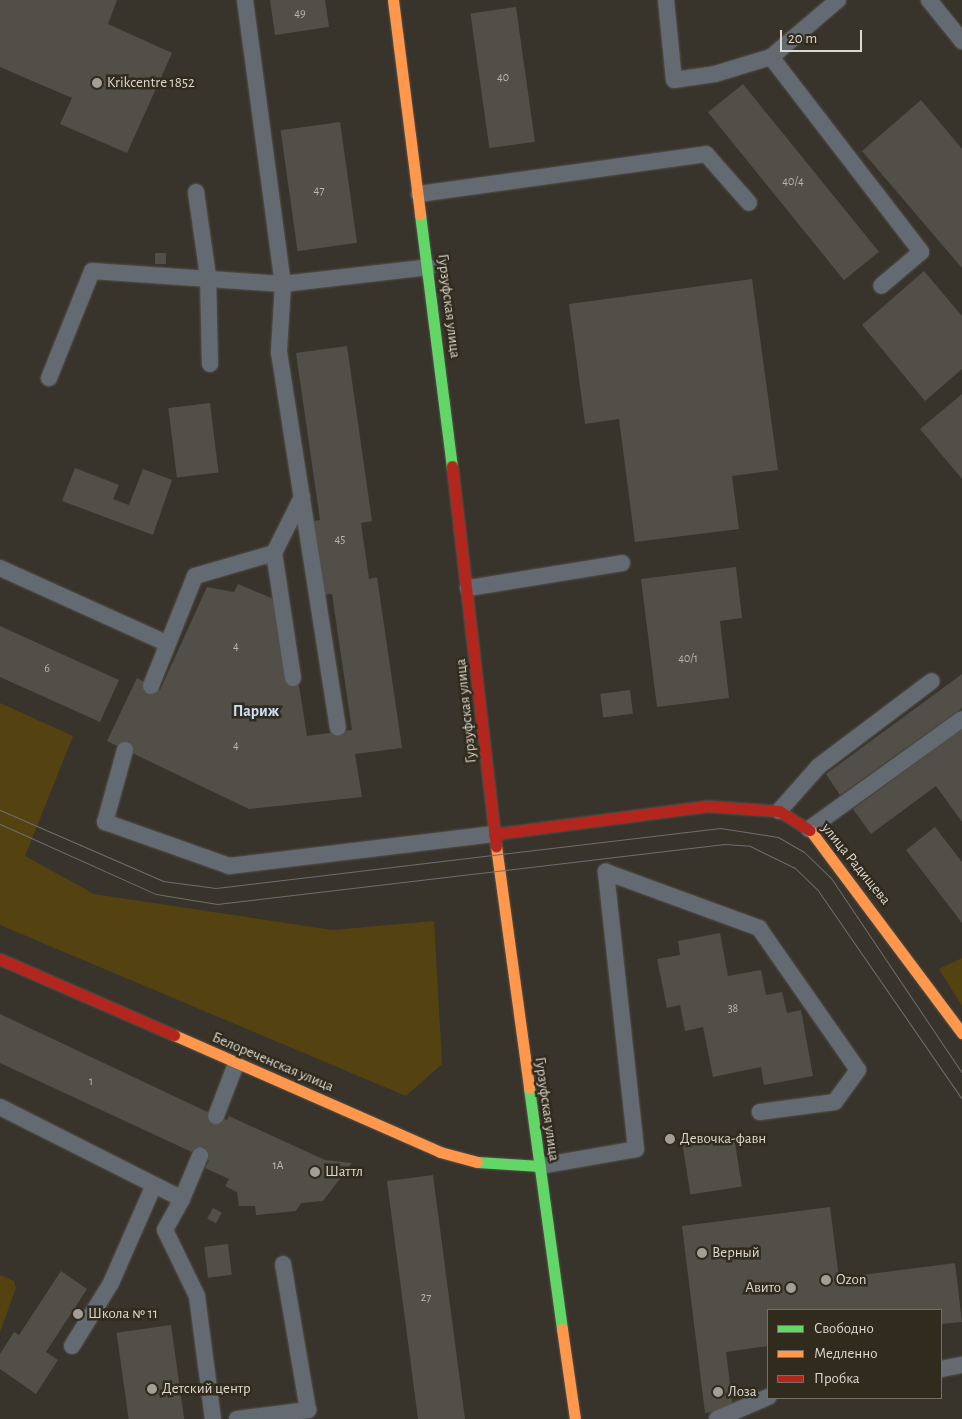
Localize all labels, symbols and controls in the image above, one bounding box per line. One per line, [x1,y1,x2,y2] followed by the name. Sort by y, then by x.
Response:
[294,7,306,21] house number: 49
[782,20,864,52] scale bar
[788,31,817,46] text: 20 m
[497,71,509,85] house number: 40
[107,74,195,92] place label: Krikcentre 1852
[91,77,103,89] marker: Krikcentre 1852
[782,175,804,189] house number: 40/4
[314,184,324,198] house number: 47
[434,253,464,359] street label: Гурзуфская улица
[335,533,345,547] house number: 45
[233,640,239,654] house number: 4
[678,652,698,666] house number: 40/1
[452,658,480,764] street label: Гурзуфская улица
[44,662,50,676] house number: 6
[233,701,279,721] district label: Париж
[233,739,239,753] house number: 4
[818,820,894,908] street label: улица Радищева
[728,1002,738,1016] house number: 38
[209,1028,337,1096] street label: Белореченская улица
[531,1056,563,1162] street label: Гурзуфская улица
[89,1075,93,1089] house number: 1
[680,1130,766,1148] place label: Девочка-фавн
[664,1133,676,1145] marker: Девочка-фавн
[272,1159,284,1173] house number: 1А
[325,1163,363,1181] place label: Шаттл
[309,1166,321,1178] marker: Шаттл
[712,1244,760,1262] place label: Верный
[696,1247,708,1259] marker: Верный
[836,1271,866,1289] place label: Ozon
[820,1274,832,1286] marker: Ozon
[745,1279,781,1297] place label: Авито
[785,1282,797,1294] marker: Авито
[421,1291,431,1305] house number: 27
[88,1305,158,1323] place label: Школа № 11
[72,1308,84,1320] marker: Школа № 11
[767,1309,942,1399] legend
[814,1321,874,1336] text: Свободно
[814,1346,878,1361] text: Медленно
[814,1371,860,1386] text: Пробка
[162,1380,251,1398] place label: Детский центр
[146,1383,158,1395] marker: Детский центр
[728,1383,757,1401] place label: Лоза
[712,1386,724,1398] marker: Лоза

